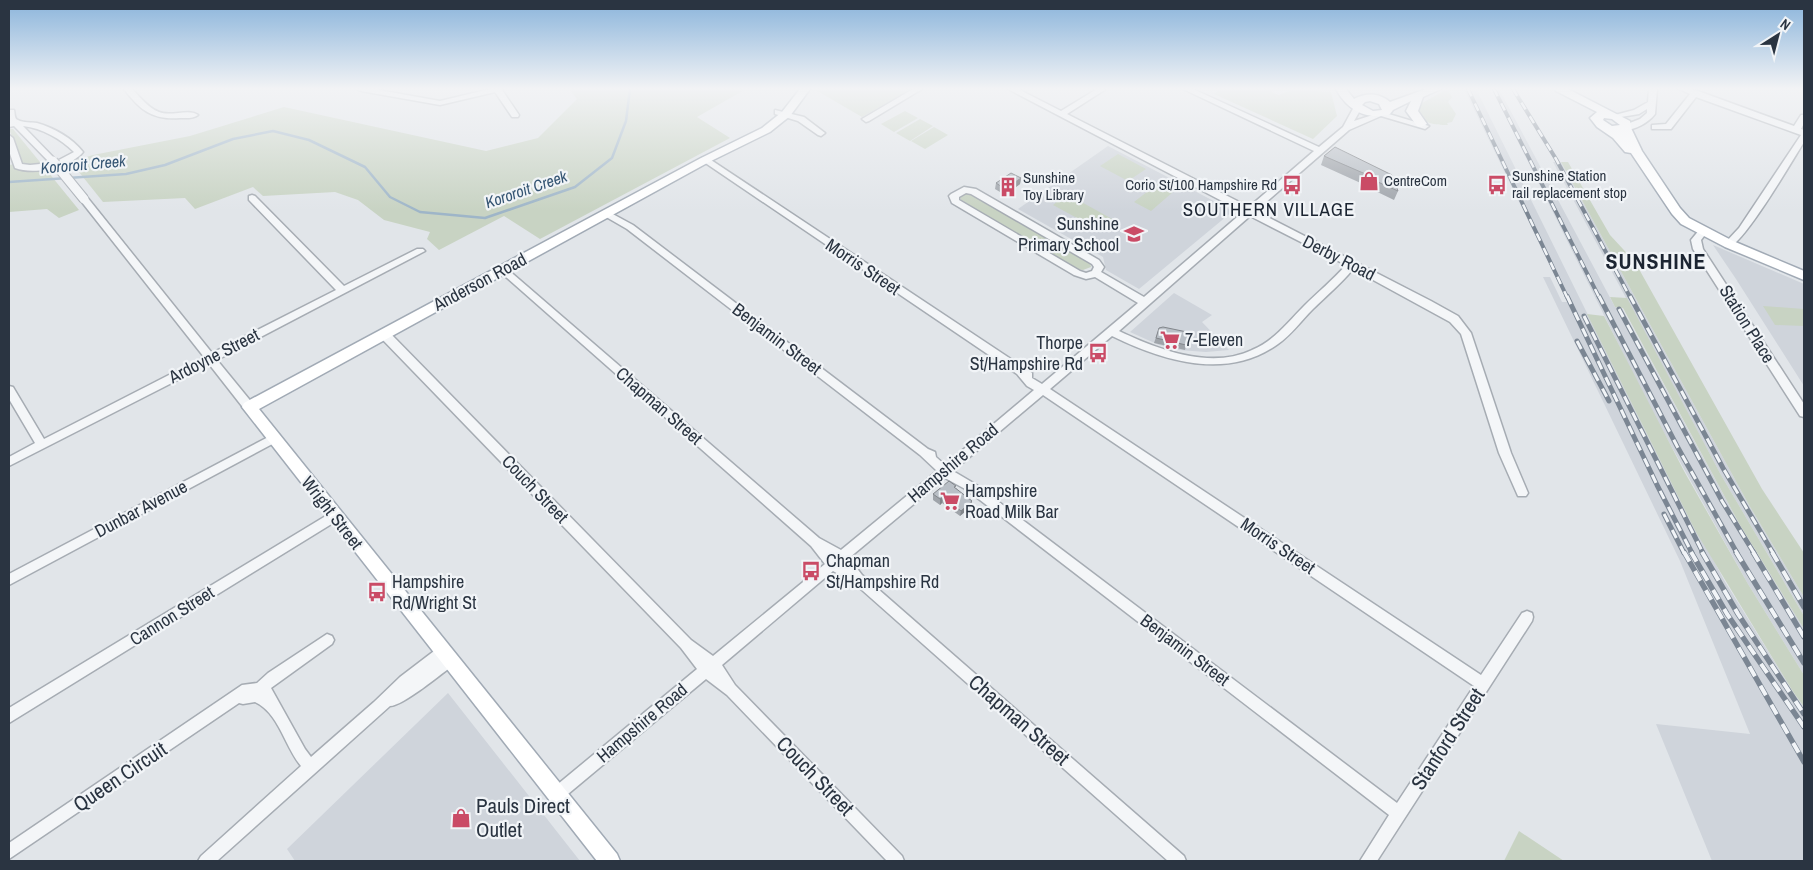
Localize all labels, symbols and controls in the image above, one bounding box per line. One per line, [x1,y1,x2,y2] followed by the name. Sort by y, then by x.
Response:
[1753,10,1803,60] north arrow
[1777,15,1794,34] text: N
[40,149,127,179] water label: Kororoit Creek
[482,165,570,213] water label: Kororoit Creek
[1512,165,1627,203] place label: Sunshine Station rail replacement stop
[1023,167,1085,205] place label: Sunshine Toy Library
[1358,170,1380,192] shop icon: CentreCom
[1384,170,1447,191] place label: CentreCom
[1125,174,1277,195] place label: Corio St/100 Hampshire Rd
[1281,174,1303,196] bus stop icon: Corio St/100 Hampshire Rd
[1486,174,1508,196] bus stop icon: Sunshine Station rail replacement stop
[997,176,1019,198] building icon: Sunshine Toy Library
[1183,196,1355,222] district label: SOUTHERN VILLAGE
[1018,211,1119,257] place label: Sunshine Primary School
[1123,223,1145,245] school or university icon: Sunshine Primary School
[1298,229,1380,287] street label: Derby Road
[821,232,906,301] street label: Morris Street
[428,246,531,317] street label: Anderson Road
[1605,246,1707,276] district label: SUNSHINE
[1714,280,1781,368] street label: Station Place
[728,297,827,380] street label: Benjamin Street
[163,322,263,389] street label: Ardoyne Street
[1185,327,1243,352] place label: 7-Eleven
[1159,329,1181,351] supermarket icon: 7-Eleven
[970,330,1083,376] place label: Thorpe St/Hampshire Rd
[1087,342,1109,364] bus stop icon: Thorpe St/Hampshire Rd
[611,361,708,450] street label: Chapman Street
[902,417,1003,508] street label: Hampshire Road
[496,449,574,528] street label: Couch Street
[296,471,369,555] street label: Wright Street
[90,474,191,543] street label: Dunbar Avenue
[965,478,1059,524] place label: Hampshire Road Milk Bar
[939,490,961,512] supermarket icon: Hampshire Road Milk Bar
[1236,511,1321,580] street label: Morris Street
[826,548,939,594] place label: Chapman St/Hampshire Rd
[800,560,822,582] bus stop icon: Chapman St/Hampshire Rd
[392,569,476,615] place label: Hampshire Rd/Wright St
[125,580,219,651] street label: Cannon Street
[366,581,388,603] bus stop icon: Hampshire Rd/Wright St
[1136,608,1235,691] street label: Benjamin Street
[962,668,1076,772] street label: Chapman Street
[591,677,692,768] street label: Hampshire Road
[1404,682,1491,795] street label: Stanford Street
[770,729,861,822] street label: Couch Street
[67,734,172,819] street label: Queen Circuit
[476,791,570,844] place label: Pauls Direct Outlet
[450,807,472,829] shop icon: Pauls Direct Outlet

